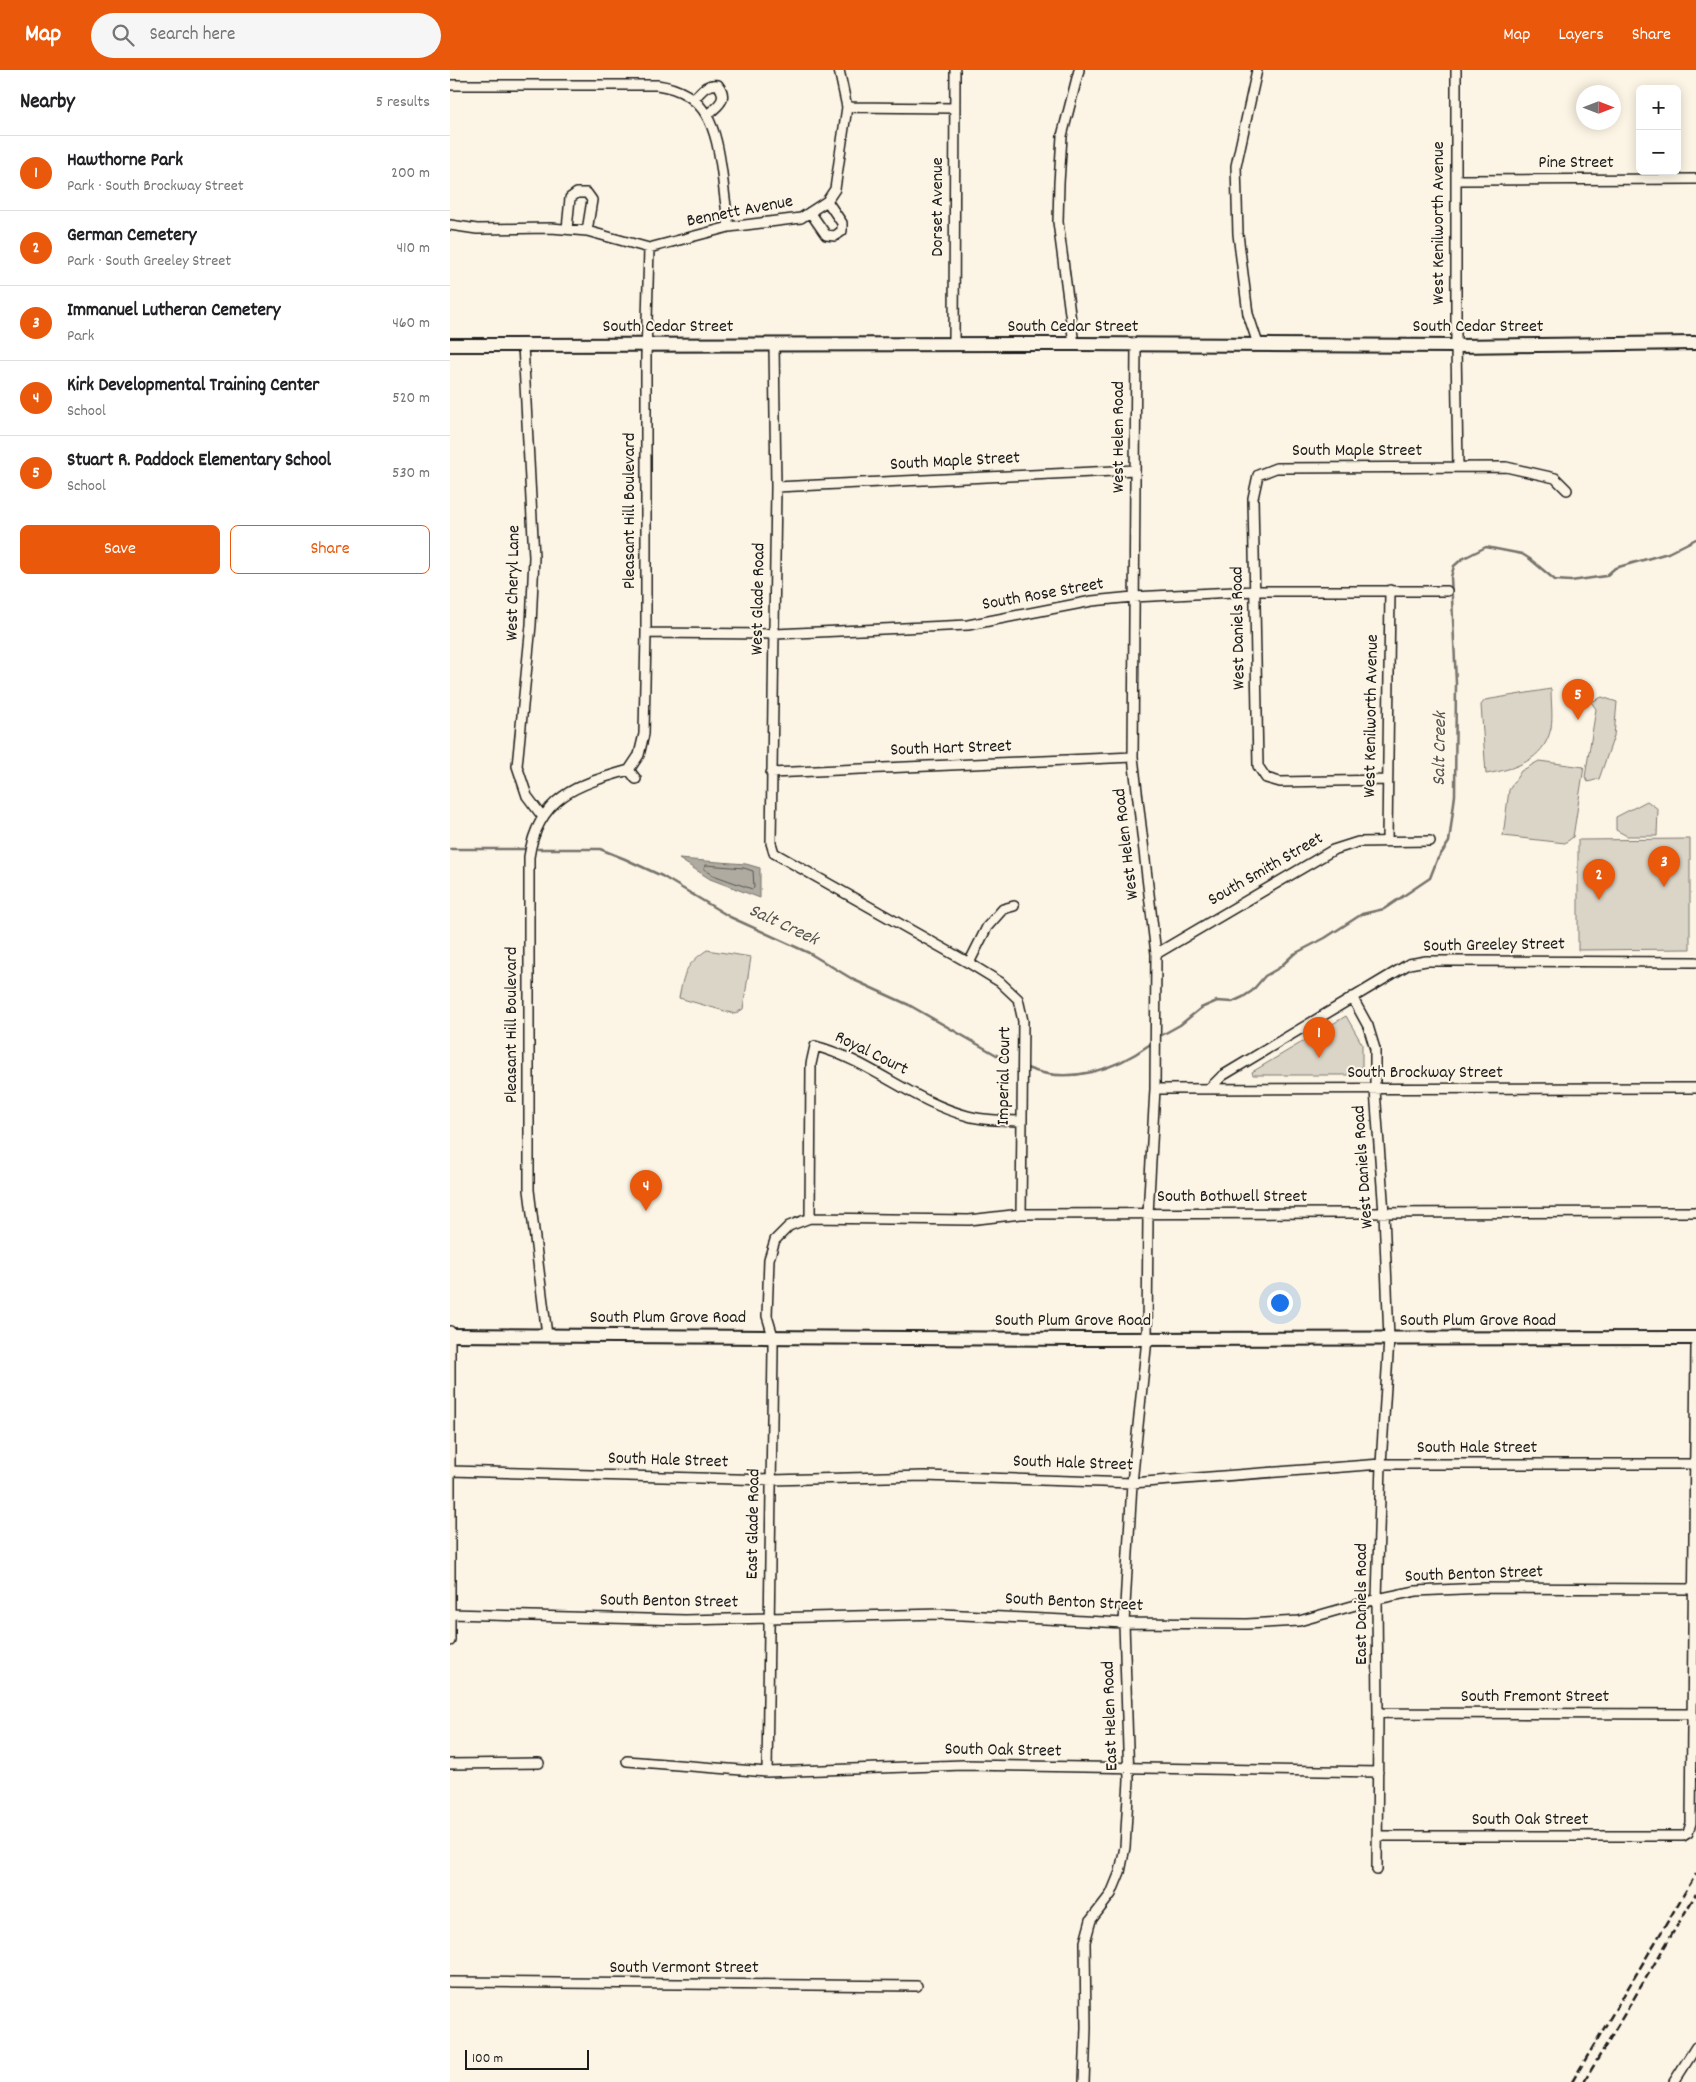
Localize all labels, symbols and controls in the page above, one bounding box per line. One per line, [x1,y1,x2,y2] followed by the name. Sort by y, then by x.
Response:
[91,13,441,58] search box
[25,18,61,52] text: Map
[109,21,137,49] icon: search
[149,22,235,49] text: Search here
[1503,23,1530,48] text: Map
[1558,23,1604,48] text: Layers
[1632,23,1671,48] text: Share
[1576,85,1621,130] north arrow
[1636,85,1681,175] map controls
[1636,85,1681,130] button: +
[20,88,75,118] text: Nearby
[376,91,430,114] text: 5 results
[1636,130,1681,175] button: −
[1427,141,1452,305] street label: West Kenilworth Avenue
[67,148,183,175] text: Hawthorne Park
[1538,151,1614,176] street label: Pine Street
[926,157,951,257] street label: Dorset Avenue
[34,162,38,185] text: 1
[391,162,430,185] text: 200 m
[67,175,244,198] text: Park · South Brockway Street
[685,189,795,235] street label: Bennett Avenue
[67,223,196,250] text: German Cemetery
[33,237,40,260] text: 2
[396,237,430,260] text: 410 m
[67,250,231,273] text: Park · South Greeley Street
[67,298,281,325] text: Immanuel Lutheran Cemetery
[32,312,40,335] text: 3
[392,312,430,335] text: 460 m
[603,315,734,340] street label: South Cedar Street
[1008,315,1139,340] street label: South Cedar Street
[1413,315,1544,340] street label: South Cedar Street
[67,325,94,348] text: Park
[67,373,319,400] text: Kirk Developmental Training Center
[1107,381,1132,493] street label: West Helen Road
[33,387,39,410] text: 4
[392,387,430,410] text: 520 m
[67,400,106,423] text: School
[618,433,643,589] street label: Pleasant Hill Boulevard
[1292,439,1422,464] street label: South Maple Street
[889,446,1021,478] street label: South Maple Street
[67,448,331,475] text: Stuart R. Paddock Elementary School
[32,462,40,485] text: 5
[392,462,430,485] text: 530 m
[67,475,106,498] text: School
[20,525,220,574] button: Save
[230,525,430,574] button: Share
[500,525,528,641] street label: West Cheryl Lane
[746,543,772,655] street label: West Glade Road
[1225,566,1253,690] street label: West Daniels Road
[980,572,1106,618] street label: South Rose Street
[1358,634,1386,798] street label: West Kenilworth Avenue
[1562,679,1594,720] pin: 5
[1427,710,1455,786] water label: Salt Creek
[890,734,1013,764] street label: South Hart Street
[1108,787,1146,901] street label: West Helen Road
[1204,827,1328,913] street label: South Smith Street
[1648,846,1680,887] pin: 3
[1583,859,1615,900] pin: 2
[744,898,824,955] water label: Salt Creek
[1423,932,1565,960] street label: South Greeley Street
[500,947,525,1103] street label: Pleasant Hill Boulevard
[1303,1017,1335,1058] pin: 1
[830,1025,912,1083] street label: Royal Court
[992,1026,1018,1126] street label: Imperial Court
[1347,1061,1503,1086] street label: South Brockway Street
[1347,1105,1381,1229] street label: West Daniels Road
[630,1170,662,1211] pin: 4
[1157,1185,1307,1210] street label: South Bothwell Street
[1267,1290,1293,1316] your location
[590,1306,746,1331] street label: South Plum Grove Road
[995,1309,1151,1334] street label: South Plum Grove Road
[1400,1309,1556,1334] street label: South Plum Grove Road
[1417,1436,1538,1461] street label: South Hale Street
[607,1446,729,1476] street label: South Hale Street
[1012,1449,1134,1479] street label: South Hale Street
[741,1468,767,1580] street label: East Glade Road
[1350,1543,1375,1665] street label: East Daniels Road
[1404,1560,1544,1590] street label: South Benton Street
[1004,1587,1144,1619] street label: South Benton Street
[600,1588,739,1616] street label: South Benton Street
[1097,1660,1125,1772] street label: East Helen Road
[1461,1685,1610,1710] street label: South Fremont Street
[944,1737,1062,1765] street label: South Oak Street
[1472,1808,1589,1833] street label: South Oak Street
[609,1956,759,1981] street label: South Vermont Street
[465,2047,589,2070] scale bar
[472,2049,503,2069] text: 100 m

